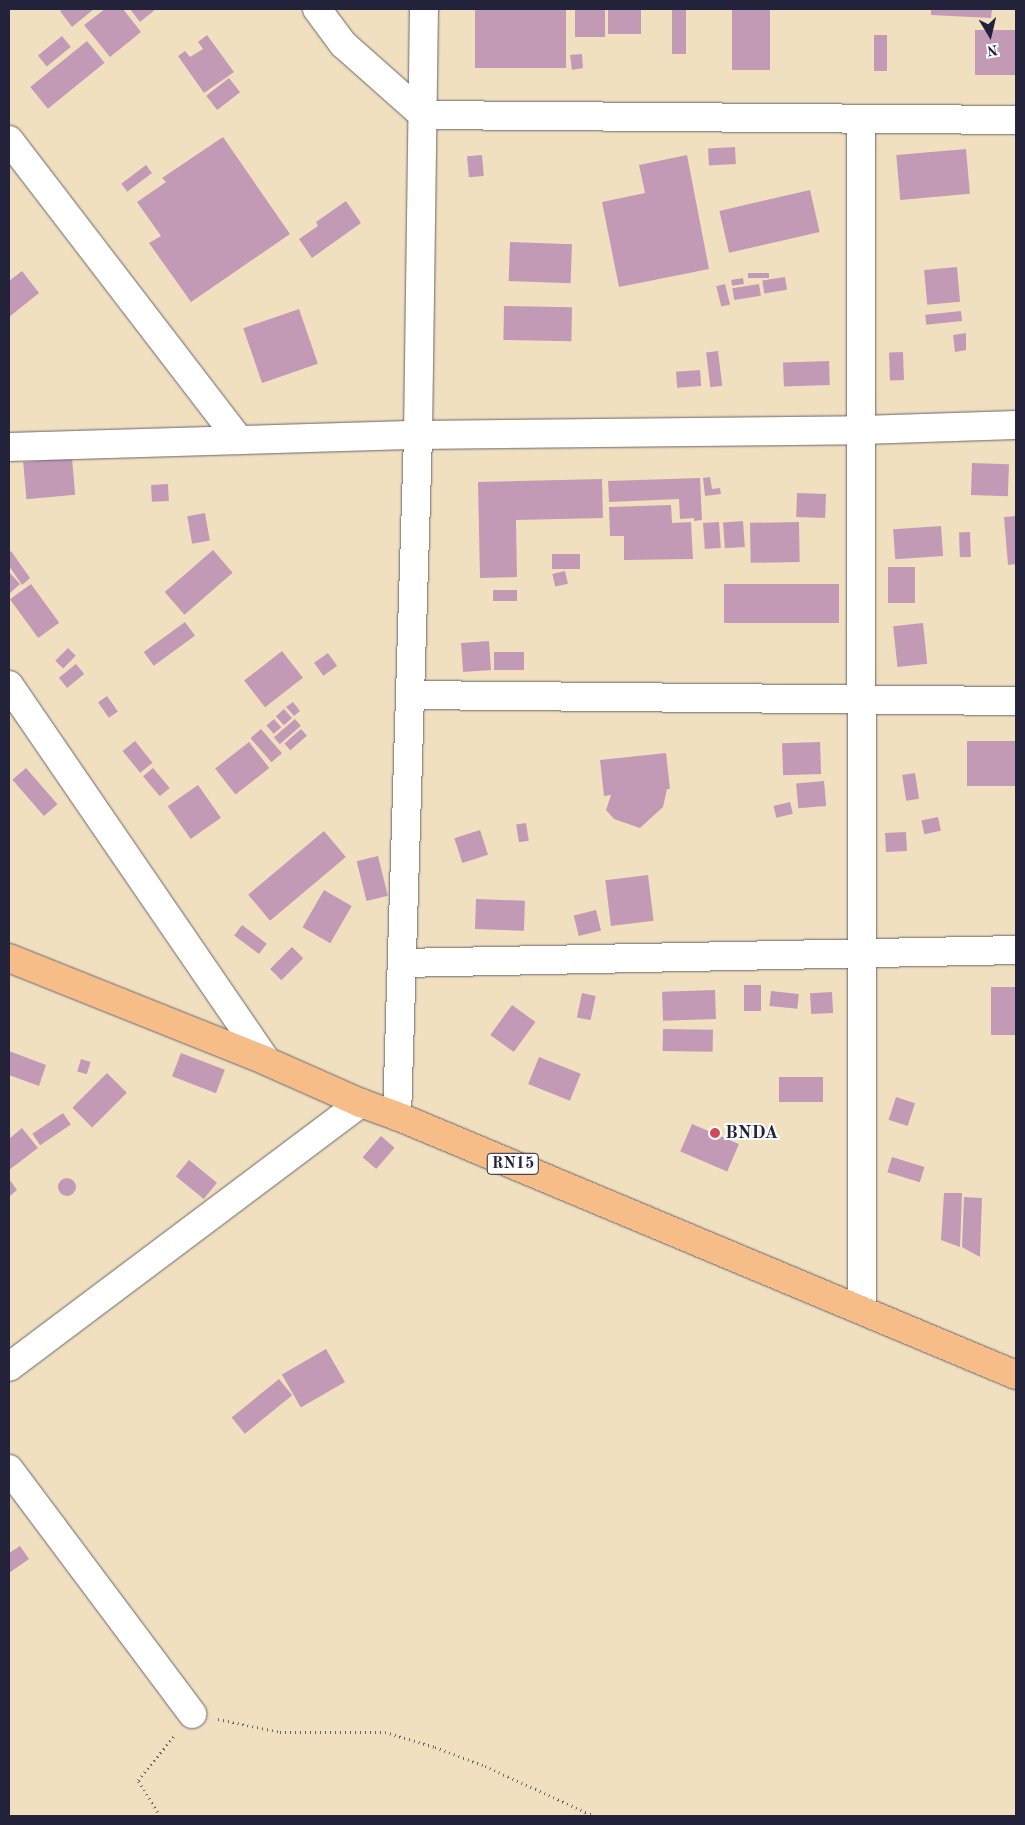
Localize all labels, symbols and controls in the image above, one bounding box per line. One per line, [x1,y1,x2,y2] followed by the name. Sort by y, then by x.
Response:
[965,10,1015,60] north arrow
[986,42,999,58] text: N
[725,1122,778,1144] place label: BNDA
[709,1127,721,1139] marker: BNDA
[487,1150,539,1178] road number: RN15

